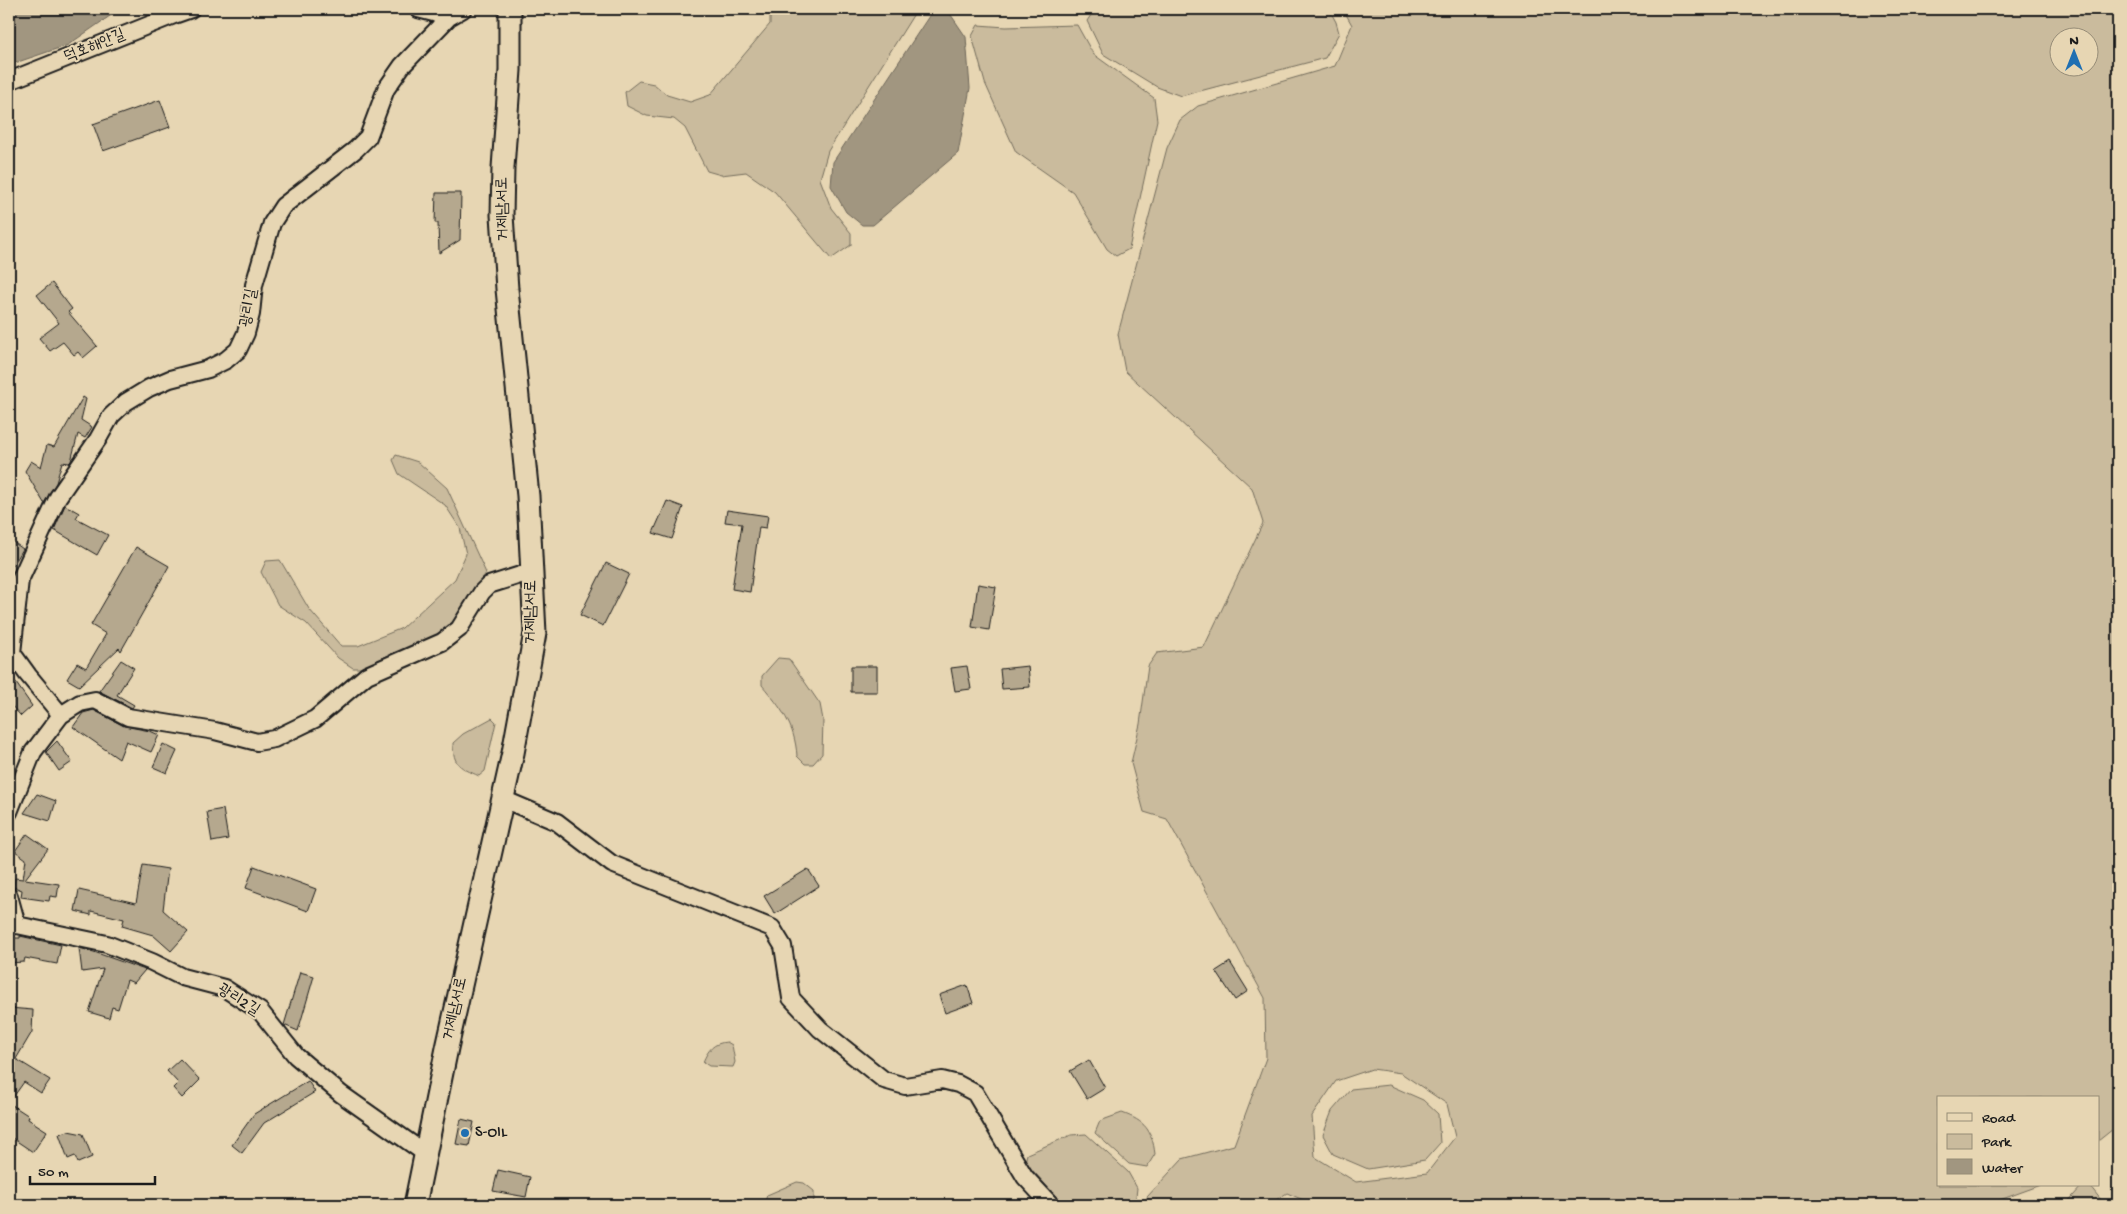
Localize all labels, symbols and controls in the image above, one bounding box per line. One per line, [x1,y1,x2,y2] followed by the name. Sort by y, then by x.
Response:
[62,26,129,68] street label: 덕호해안길
[2050,28,2100,78] north arrow
[2069,33,2079,50] text: N
[494,177,514,241] street label: 거제남서로
[237,287,263,329] street label: 광리길
[522,580,542,644] street label: 거제남서로
[440,976,472,1042] street label: 거제남서로
[213,981,263,1021] street label: 광리2길
[1937,1096,2100,1186] legend
[1982,1110,2016,1128] text: Road
[475,1124,508,1143] place label: S-OIL
[459,1127,471,1139] marker: S-OIL
[1981,1134,2012,1152] text: Park
[30,1154,155,1186] scale bar
[1982,1160,2024,1178] text: Water
[38,1164,69,1182] text: 50 m

